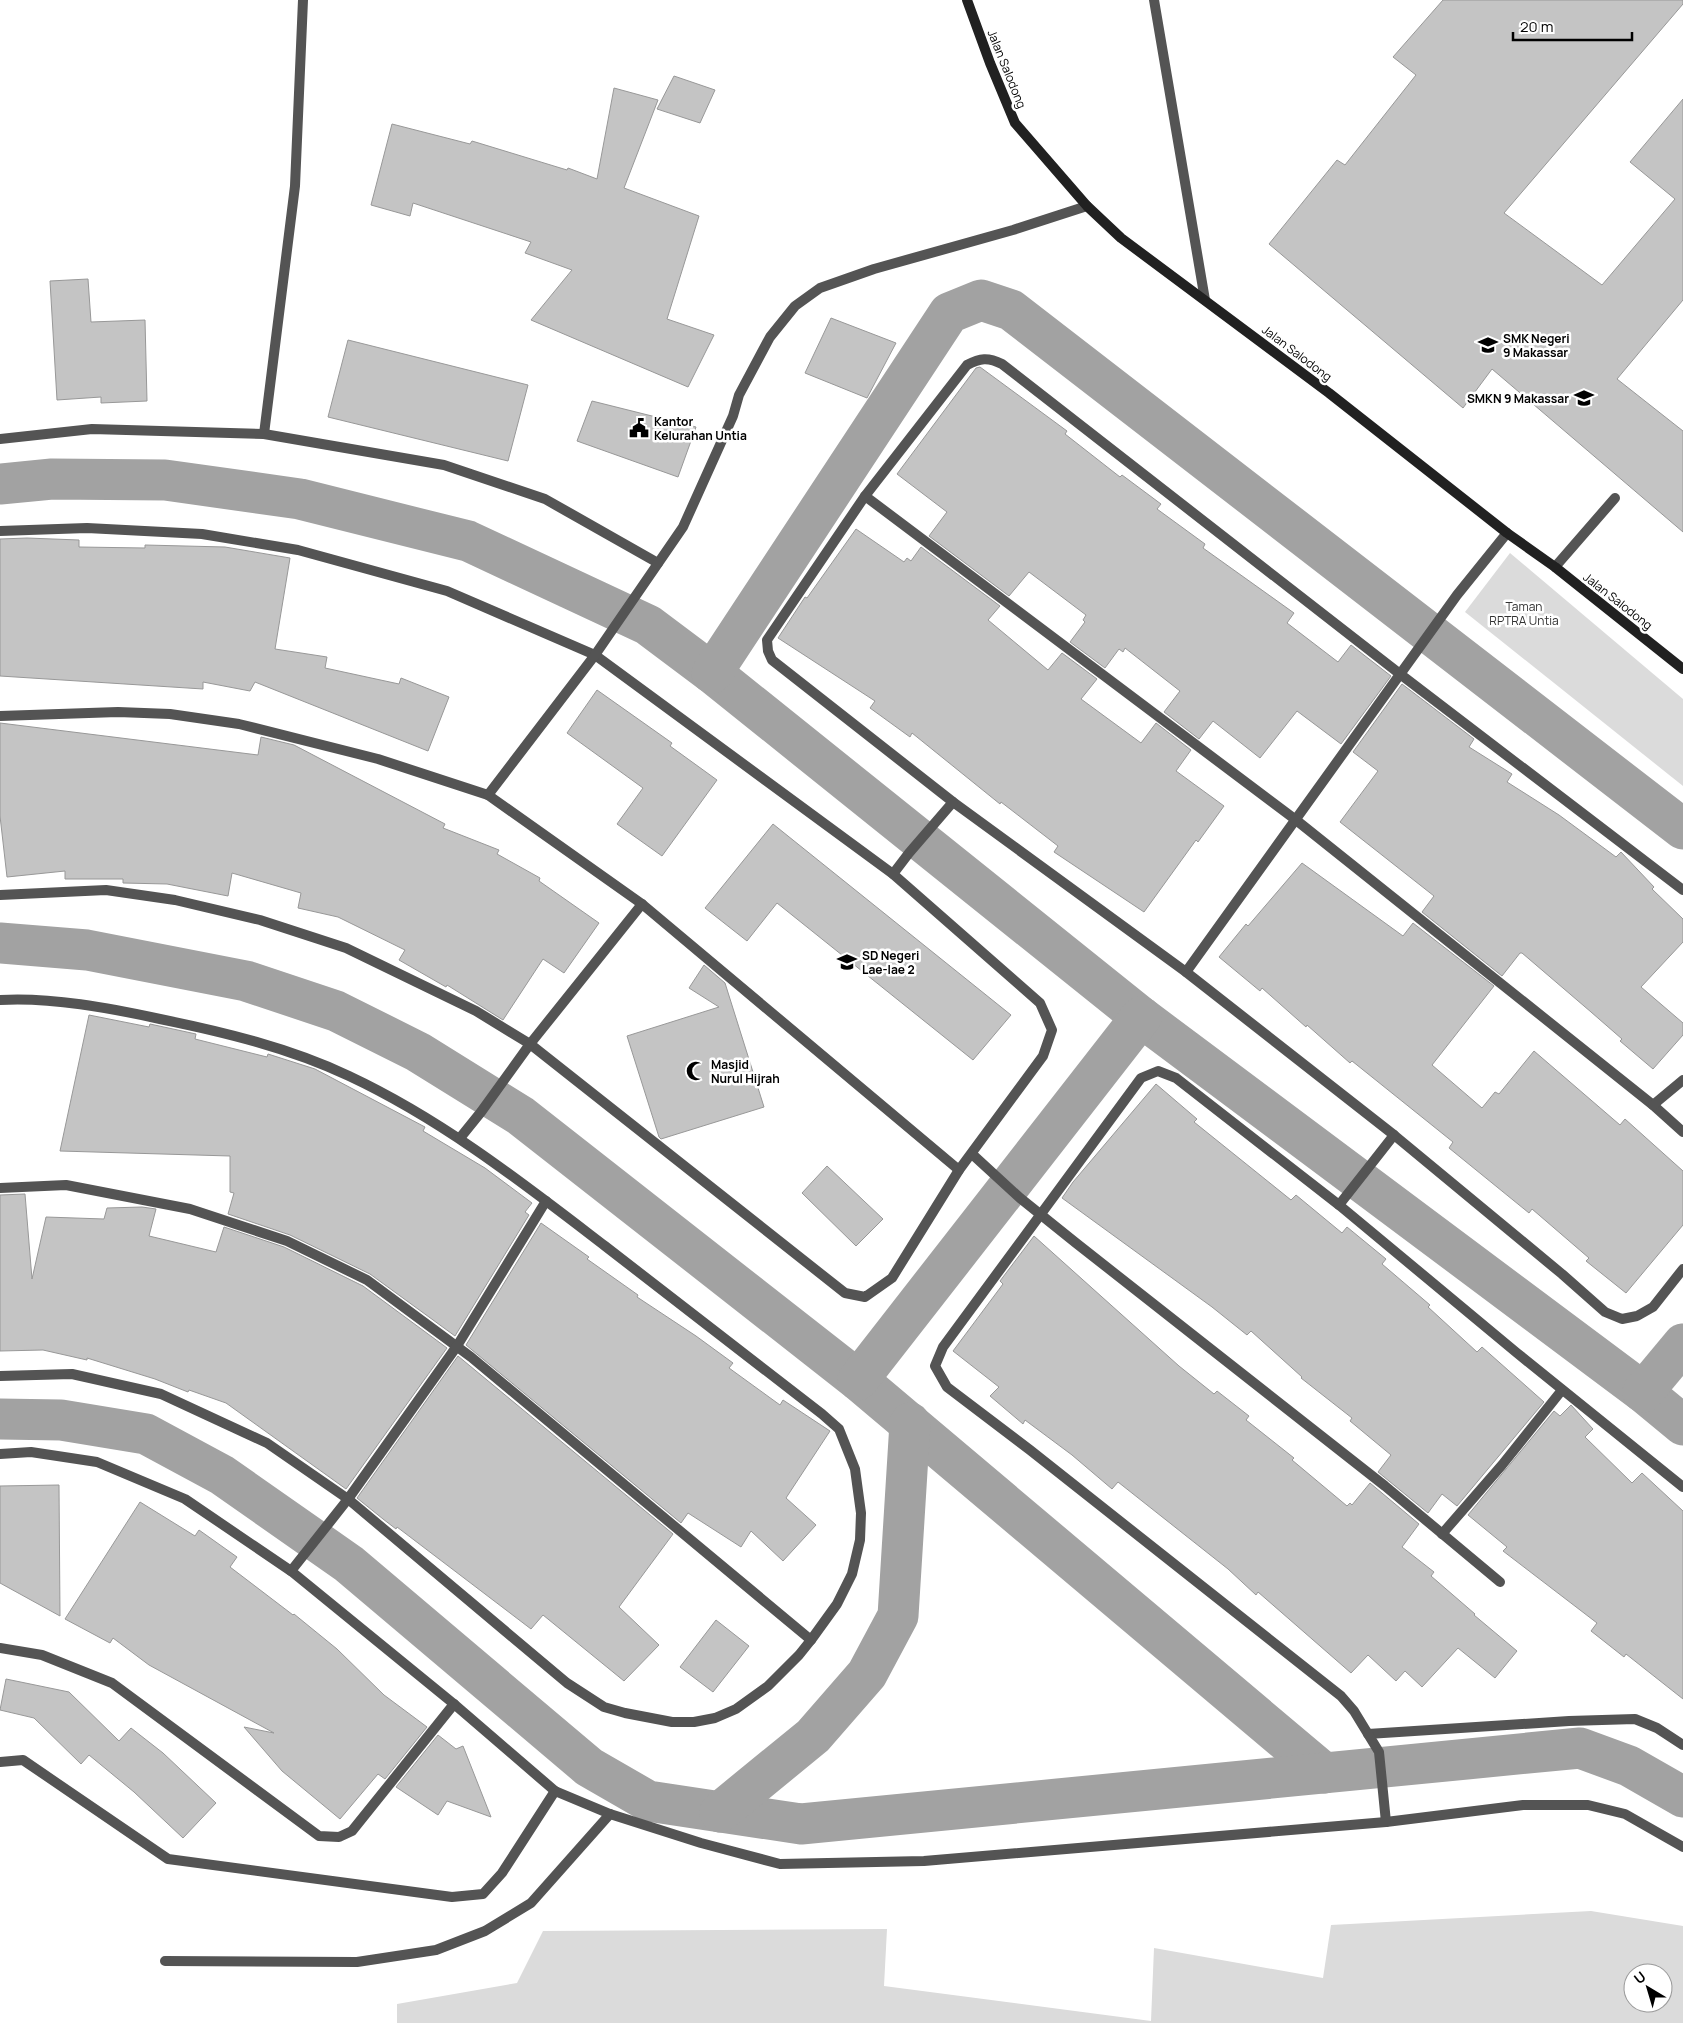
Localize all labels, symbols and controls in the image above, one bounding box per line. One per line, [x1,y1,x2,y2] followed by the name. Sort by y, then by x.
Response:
[1513,10,1632,42] scale bar
[1520,16,1553,37] text: 20 m
[983,27,1031,111] street label: Jalan Salodong
[1258,321,1336,385] street label: Jalan Salodong
[1503,330,1570,361] place label: SMK Negeri 9 Makassar
[1477,334,1499,356] school or university icon: SMK Negeri 9 Makassar
[1573,387,1595,409] school or university icon: SMKN 9 Makassar
[1467,390,1569,407] place label: SMKN 9 Makassar
[654,413,747,444] place label: Kantor Kelurahan Untia
[628,417,650,439] public building icon: Kantor Kelurahan Untia
[1580,569,1656,633] street label: Jalan Salodong
[1489,598,1559,629] park label: Taman RPTRA Untia
[862,947,919,978] place label: SD Negeri Lae-lae 2
[836,951,858,973] school or university icon: SD Negeri Lae-lae 2
[711,1056,780,1087] place label: Masjid Nurul Hijrah
[685,1060,707,1082] mosque icon: Masjid Nurul Hijrah
[1623,1963,1673,2013] north arrow
[1630,1967,1650,1988] text: U

